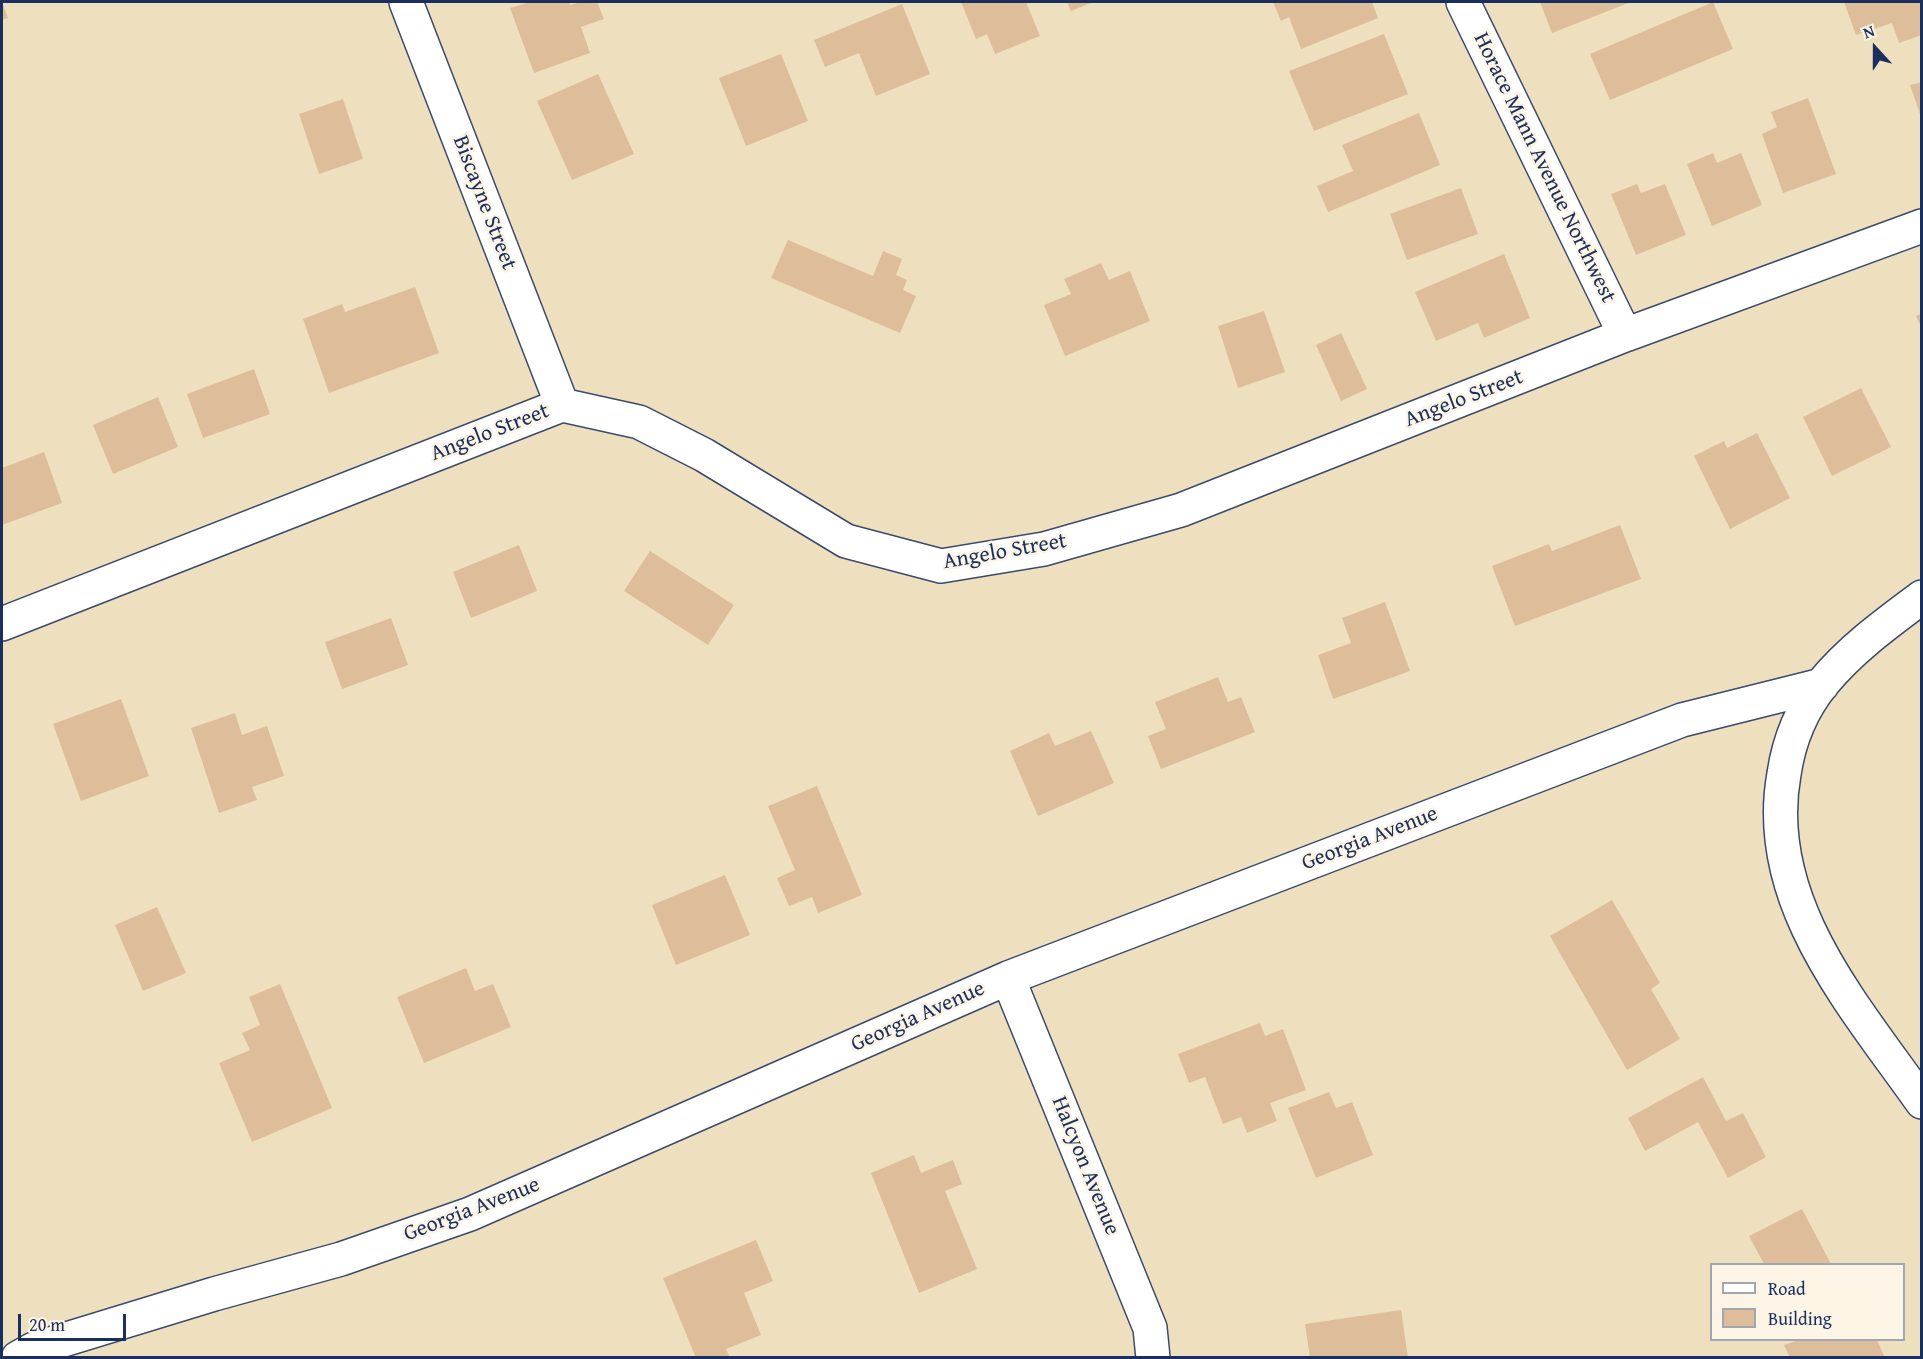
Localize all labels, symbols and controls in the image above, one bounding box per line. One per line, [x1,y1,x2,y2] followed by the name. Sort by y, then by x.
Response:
[1845,18,1905,78] north arrow
[1859,18,1878,44] text: N
[1467,29,1621,307] street label: Horace Mann Avenue Northwest
[446,132,522,274] street label: Biscayne Street
[1401,364,1527,434] street label: Angelo Street
[427,398,553,468] street label: Angelo Street
[941,528,1069,576] street label: Angelo Street
[1298,801,1442,877] street label: Georgia Avenue
[847,976,989,1058] street label: Georgia Avenue
[1045,1093,1125,1239] street label: Halcyon Avenue
[400,1172,544,1248] street label: Georgia Avenue
[1710,1263,1905,1341] legend
[1768,1275,1806,1302] text: Road
[21,1302,129,1340] scale bar
[1768,1305,1832,1332] text: Building
[29,1311,65,1338] text: 20 m

